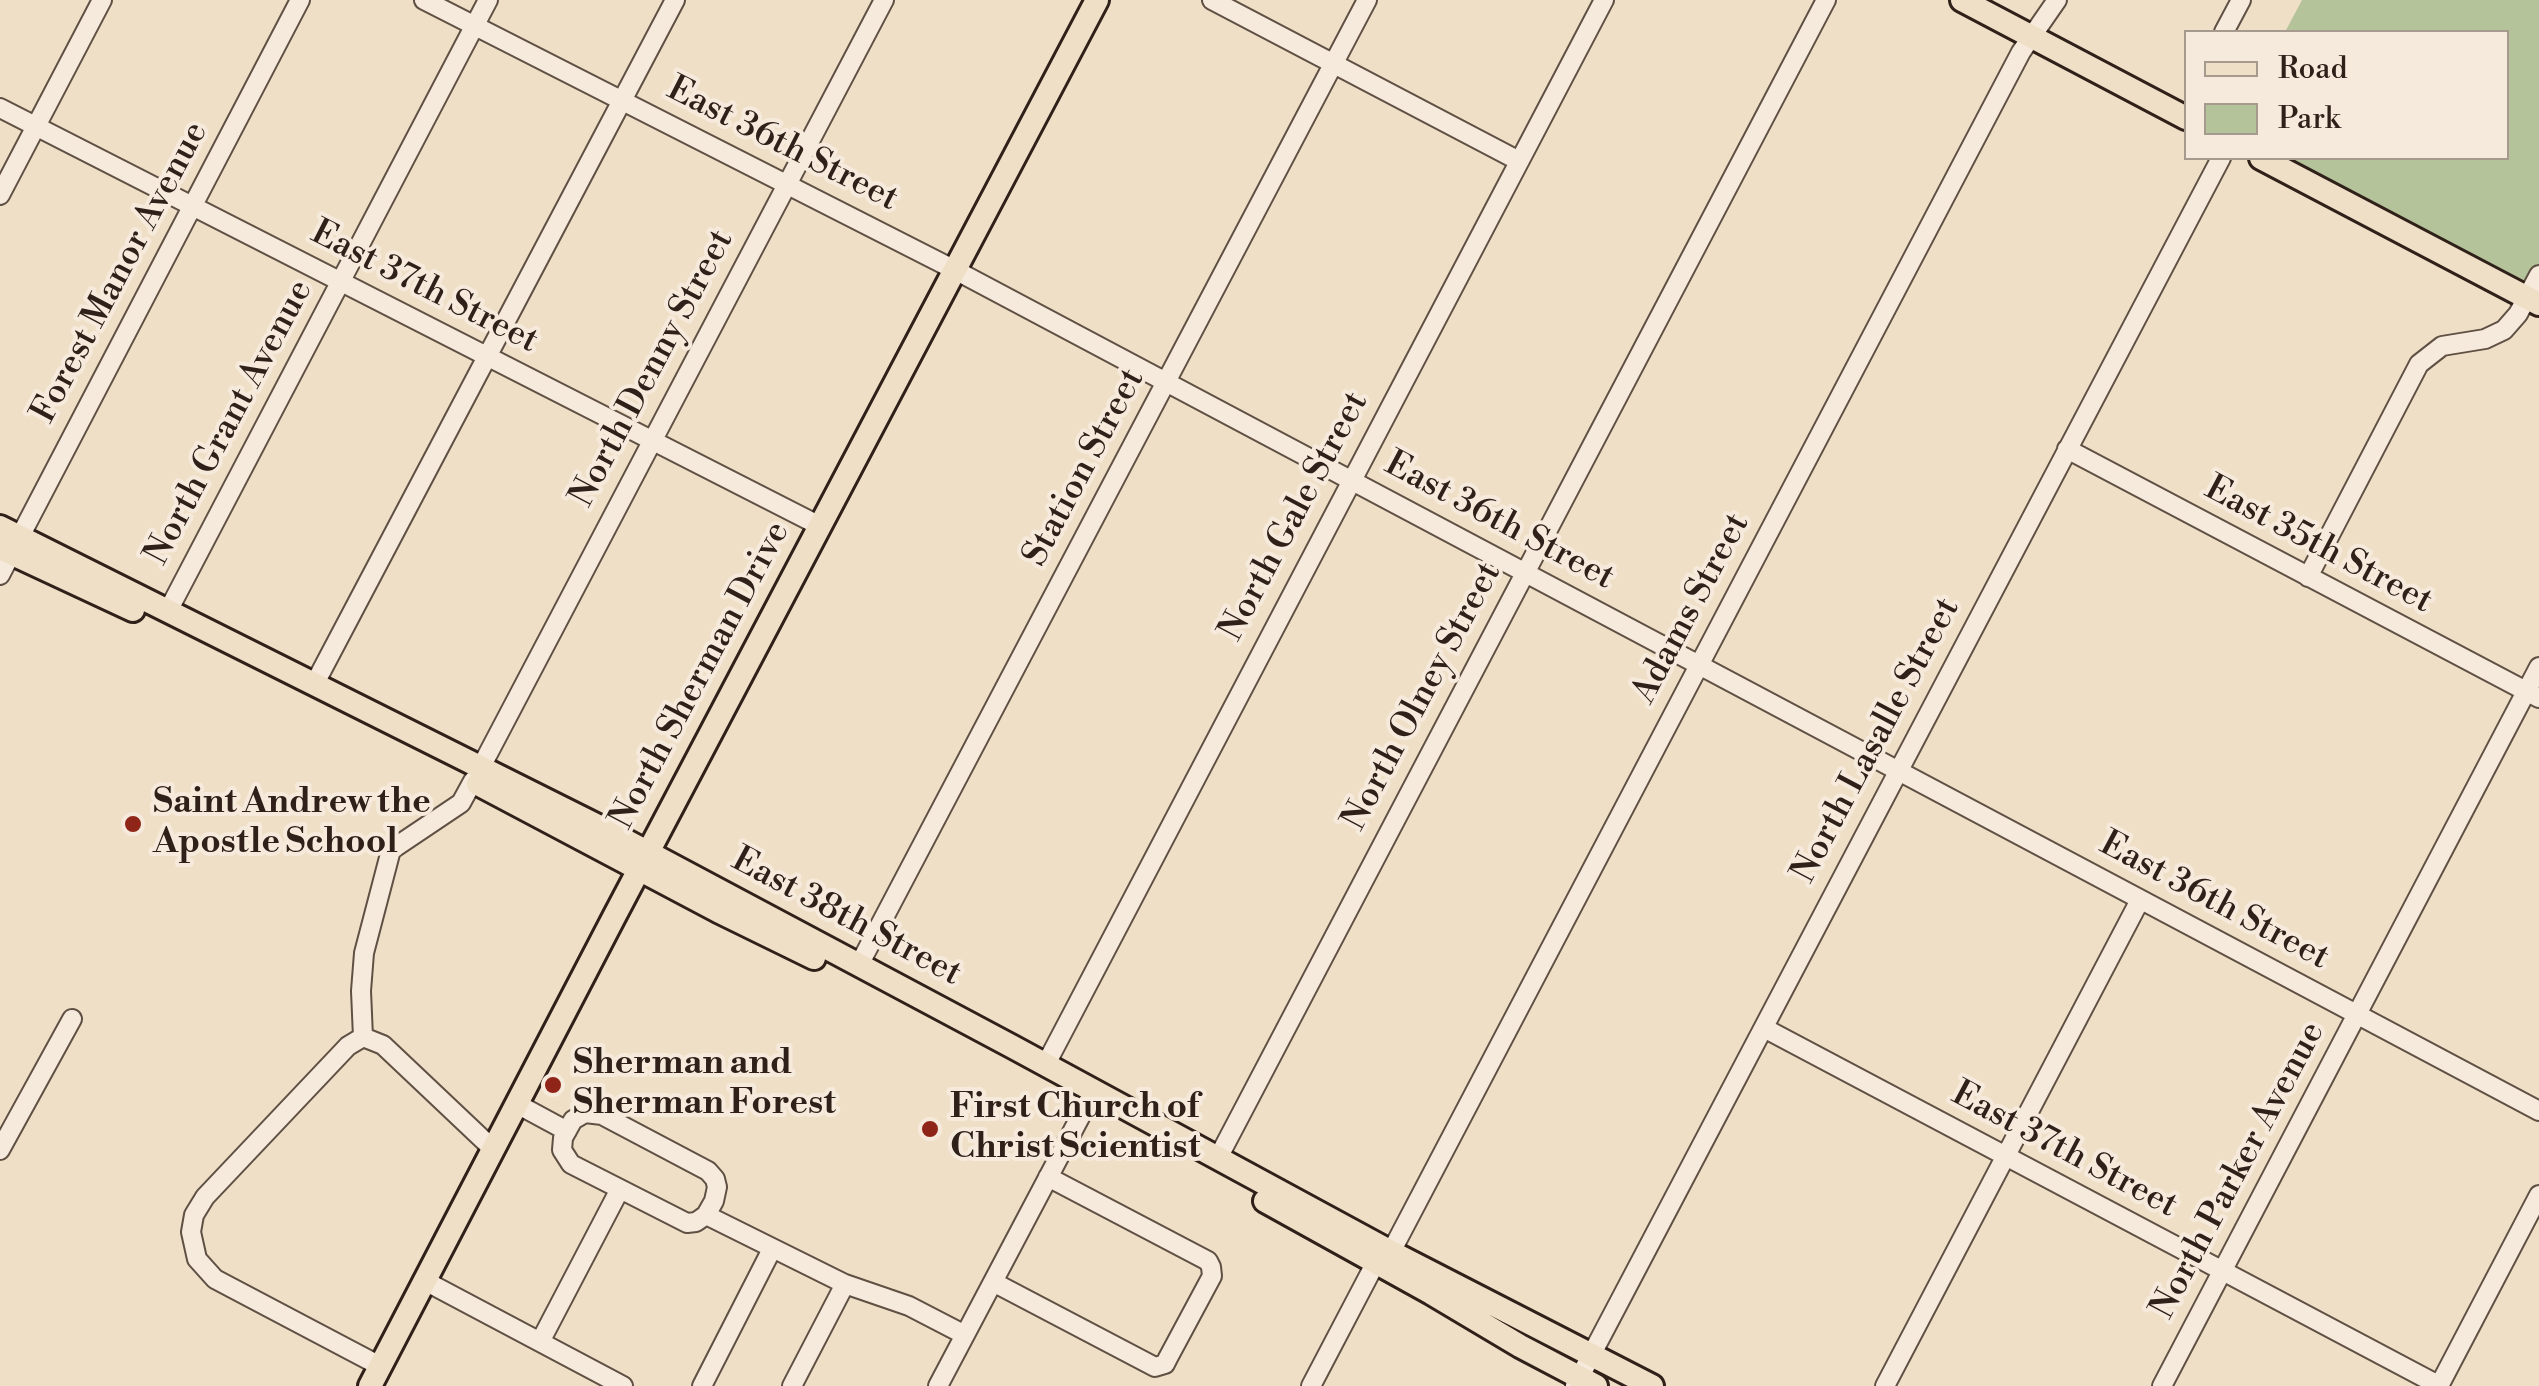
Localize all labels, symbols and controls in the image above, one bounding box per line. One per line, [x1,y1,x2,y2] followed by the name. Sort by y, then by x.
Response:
[2184,30,2509,160] legend
[2278,50,2348,88] text: Road
[659,69,905,221] street label: East 36th Street
[2278,100,2340,138] text: Park
[24,115,218,431] street label: Forest Manor Avenue
[303,213,545,363] street label: East 37th Street
[562,223,744,515] street label: North Denny Street
[137,273,323,573] street label: North Grant Avenue
[1015,362,1155,574] street label: Station Street
[1212,385,1378,649] street label: North Gale Street
[1377,444,1621,600] street label: East 36th Street
[2197,468,2439,624] street label: East 35th Street
[1624,507,1760,711] street label: Adams Street
[602,515,800,837] street label: North Sherman Drive
[1335,556,1511,838] street label: North Olney Street
[1784,591,1970,891] street label: North Lasalle Street
[153,783,431,865] place label: Saint Andrew the Apostle School
[122,813,144,835] marker: Saint Andrew the Apostle School
[2092,824,2336,980] street label: East 36th Street
[724,840,968,996] street label: East 38th Street
[2143,1015,2335,1327] street label: North Parker Avenue
[573,1044,836,1126] place label: Sherman and Sherman Forest
[542,1074,564,1096] marker: Sherman and Sherman Forest
[1944,1074,2184,1228] street label: East 37th Street
[950,1088,1200,1170] place label: First Church of Christ Scientist
[919,1118,941,1140] marker: First Church of Christ Scientist

